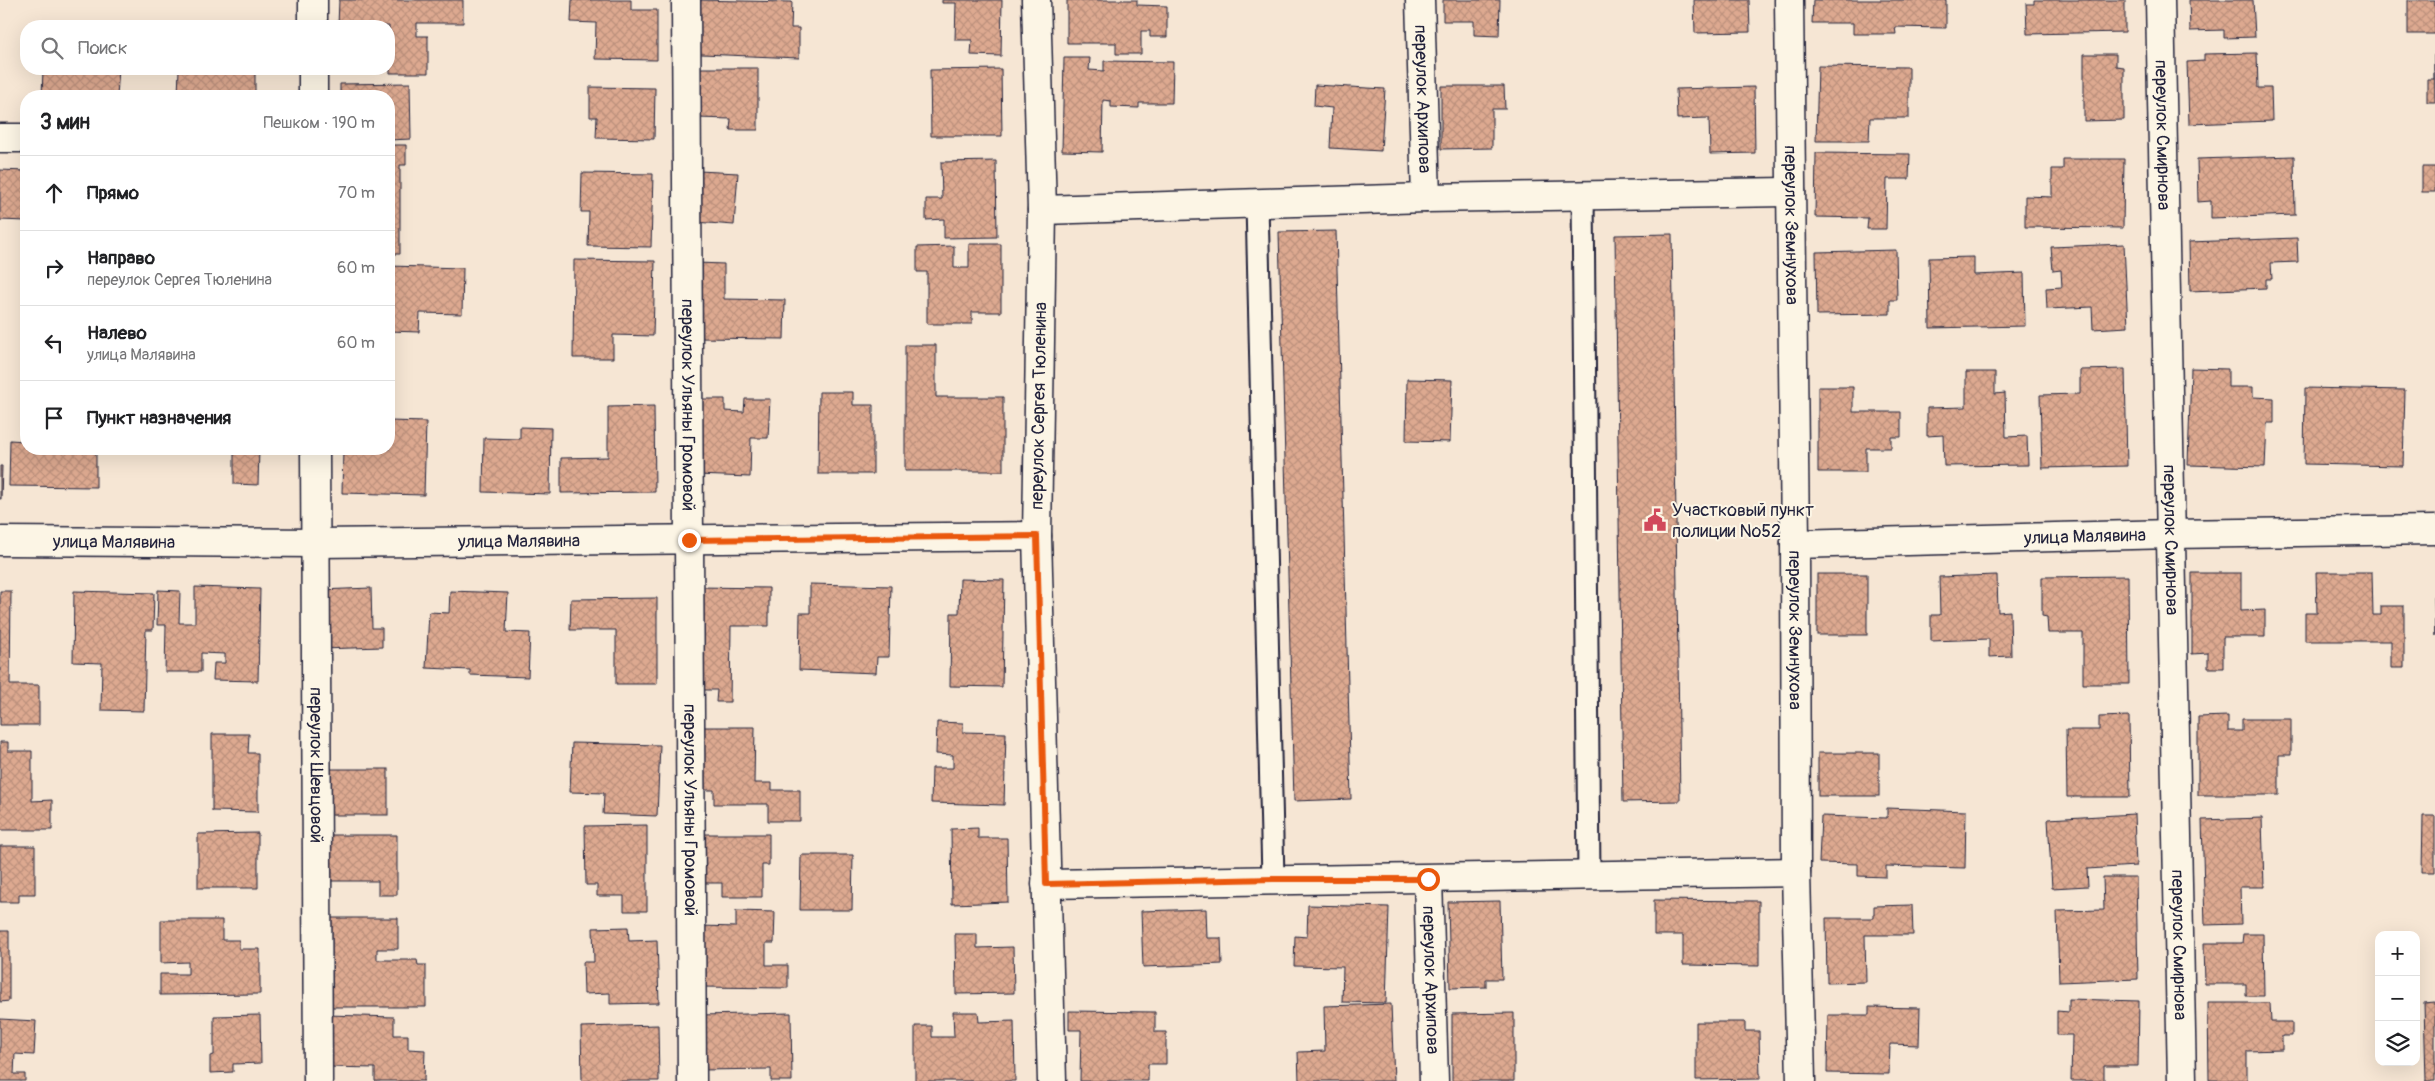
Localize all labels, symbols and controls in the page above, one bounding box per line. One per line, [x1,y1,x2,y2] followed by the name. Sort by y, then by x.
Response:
[20,20,395,75] search box
[1409,24,1437,174] street label: переулок Архипова
[38,34,66,62] icon: search
[78,36,128,60] text: Поиск
[2150,59,2176,211] street label: переулок Смирнова
[40,109,90,136] text: 3 мин
[264,113,375,133] text: Пешком · 190 m
[1779,145,1804,305] street label: переулок Земнухова
[40,179,68,207] icon: ahead
[87,181,139,205] text: Прямо
[338,183,375,203] text: 70 m
[87,246,155,270] text: Направо
[40,254,68,282] icon: right
[337,258,375,278] text: 60 m
[87,270,272,290] text: переулок Сергея Тюленина
[676,299,700,511] street label: переулок Ульяны Громовой
[1026,302,1052,510] street label: переулок Сергея Тюленина
[87,321,147,345] text: Налево
[40,329,68,357] icon: left
[337,333,375,353] text: 60 m
[87,345,196,365] text: улица Малявина
[40,404,68,432] icon: arrive
[87,406,231,430] text: Пункт назначения
[2158,464,2184,616] street label: переулок Смирнова
[1672,499,1814,543] place label: Участковый пункт полиции №52
[1642,507,1668,533] public building icon: Участковый пункт полиции №52
[2022,523,2146,549] street label: улица Малявина
[457,529,580,553] street label: улица Малявина
[678,529,701,552] route end
[52,530,175,554] street label: улица Малявина
[1784,550,1807,710] street label: переулок Земнухова
[305,687,328,843] street label: переулок Шевцовой
[678,704,703,916] street label: переулок Ульяны Громовой
[1417,868,1440,891] route start
[2166,869,2192,1020] street label: переулок Смирнова
[1417,905,1445,1055] street label: переулок Архипова
[2375,931,2420,1066] map controls
[2375,931,2420,976] button: +
[2375,976,2420,1021] button: −
[2375,1021,2420,1066] button: layers

